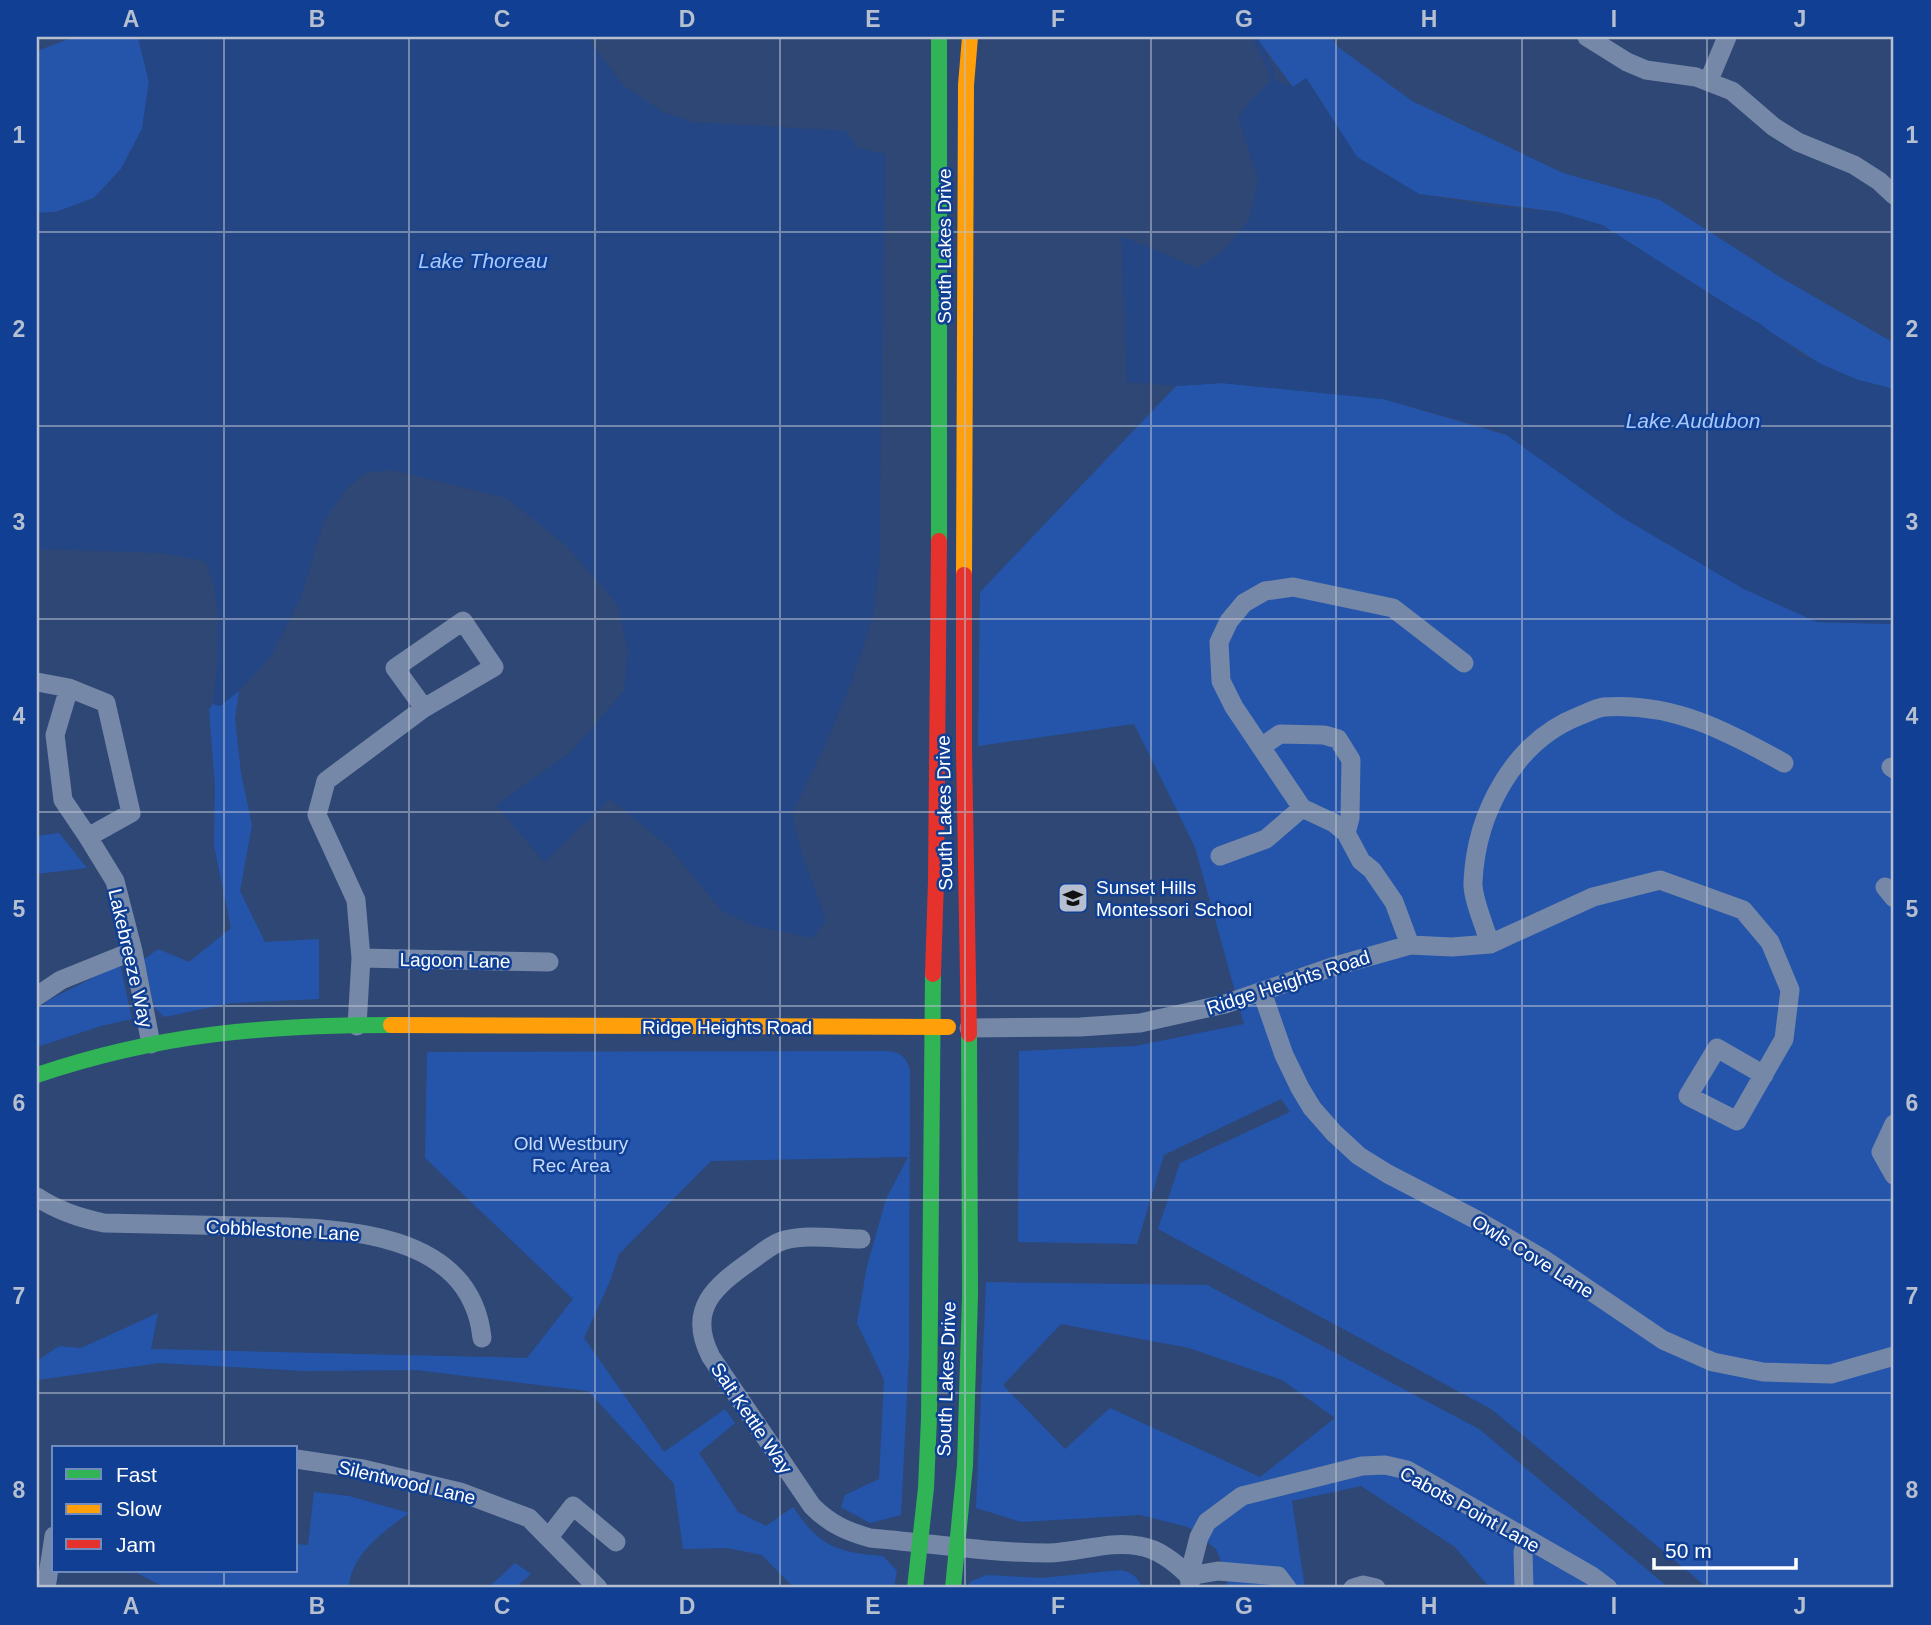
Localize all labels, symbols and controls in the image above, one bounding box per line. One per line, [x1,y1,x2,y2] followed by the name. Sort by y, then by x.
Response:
[123,6,139,32] text: A
[309,6,325,32] text: B
[494,6,510,32] text: C
[679,6,695,32] text: D
[865,6,881,32] text: E
[1051,6,1065,32] text: F
[1235,6,1253,32] text: G
[1421,6,1437,32] text: H
[1611,6,1617,32] text: I
[1794,6,1806,32] text: J
[13,122,26,148] text: 1
[1906,122,1919,148] text: 1
[934,168,955,324] street label: South Lakes Drive
[418,249,548,272] water label: Lake Thoreau
[13,316,25,342] text: 2
[1906,316,1918,342] text: 2
[1626,409,1760,432] water label: Lake Audubon
[13,509,25,535] text: 3
[1906,509,1918,535] text: 3
[13,703,26,729] text: 4
[1906,703,1919,729] text: 4
[933,735,956,891] street label: South Lakes Drive
[1096,877,1252,920] place label: Sunset Hills Montessori School
[1056,881,1090,915] school or university icon: Sunset Hills Montessori School
[104,887,157,1030] street label: Lakebreeze Way
[13,896,26,922] text: 5
[1906,896,1919,922] text: 5
[1204,946,1372,1019] street label: Ridge Heights Road
[399,949,511,972] street label: Lagoon Lane
[642,1017,812,1038] street label: Ridge Heights Road
[13,1090,25,1116] text: 6
[1906,1090,1918,1116] text: 6
[514,1133,629,1176] park label: Old Westbury Rec Area
[1468,1211,1597,1302] street label: Owls Cove Lane
[205,1216,361,1245] street label: Cobblestone Lane
[13,1283,25,1309] text: 7
[1906,1283,1918,1309] text: 7
[933,1301,960,1457] street label: South Lakes Drive
[707,1359,797,1478] street label: Salt Kettle Way
[52,1446,298,1572] legend
[336,1456,478,1509] street label: Silentwood Lane
[1396,1462,1543,1557] street label: Cabots Point Lane
[116,1463,157,1486] text: Fast
[13,1477,26,1503] text: 8
[1906,1477,1919,1503] text: 8
[116,1497,162,1520] text: Slow
[1654,1527,1796,1571] scale bar
[116,1533,156,1556] text: Jam
[1665,1539,1712,1562] text: 50 m
[123,1593,139,1619] text: A
[309,1593,325,1619] text: B
[494,1593,510,1619] text: C
[679,1593,695,1619] text: D
[865,1593,881,1619] text: E
[1051,1593,1065,1619] text: F
[1235,1593,1253,1619] text: G
[1421,1593,1437,1619] text: H
[1611,1593,1617,1619] text: I
[1794,1593,1806,1619] text: J

